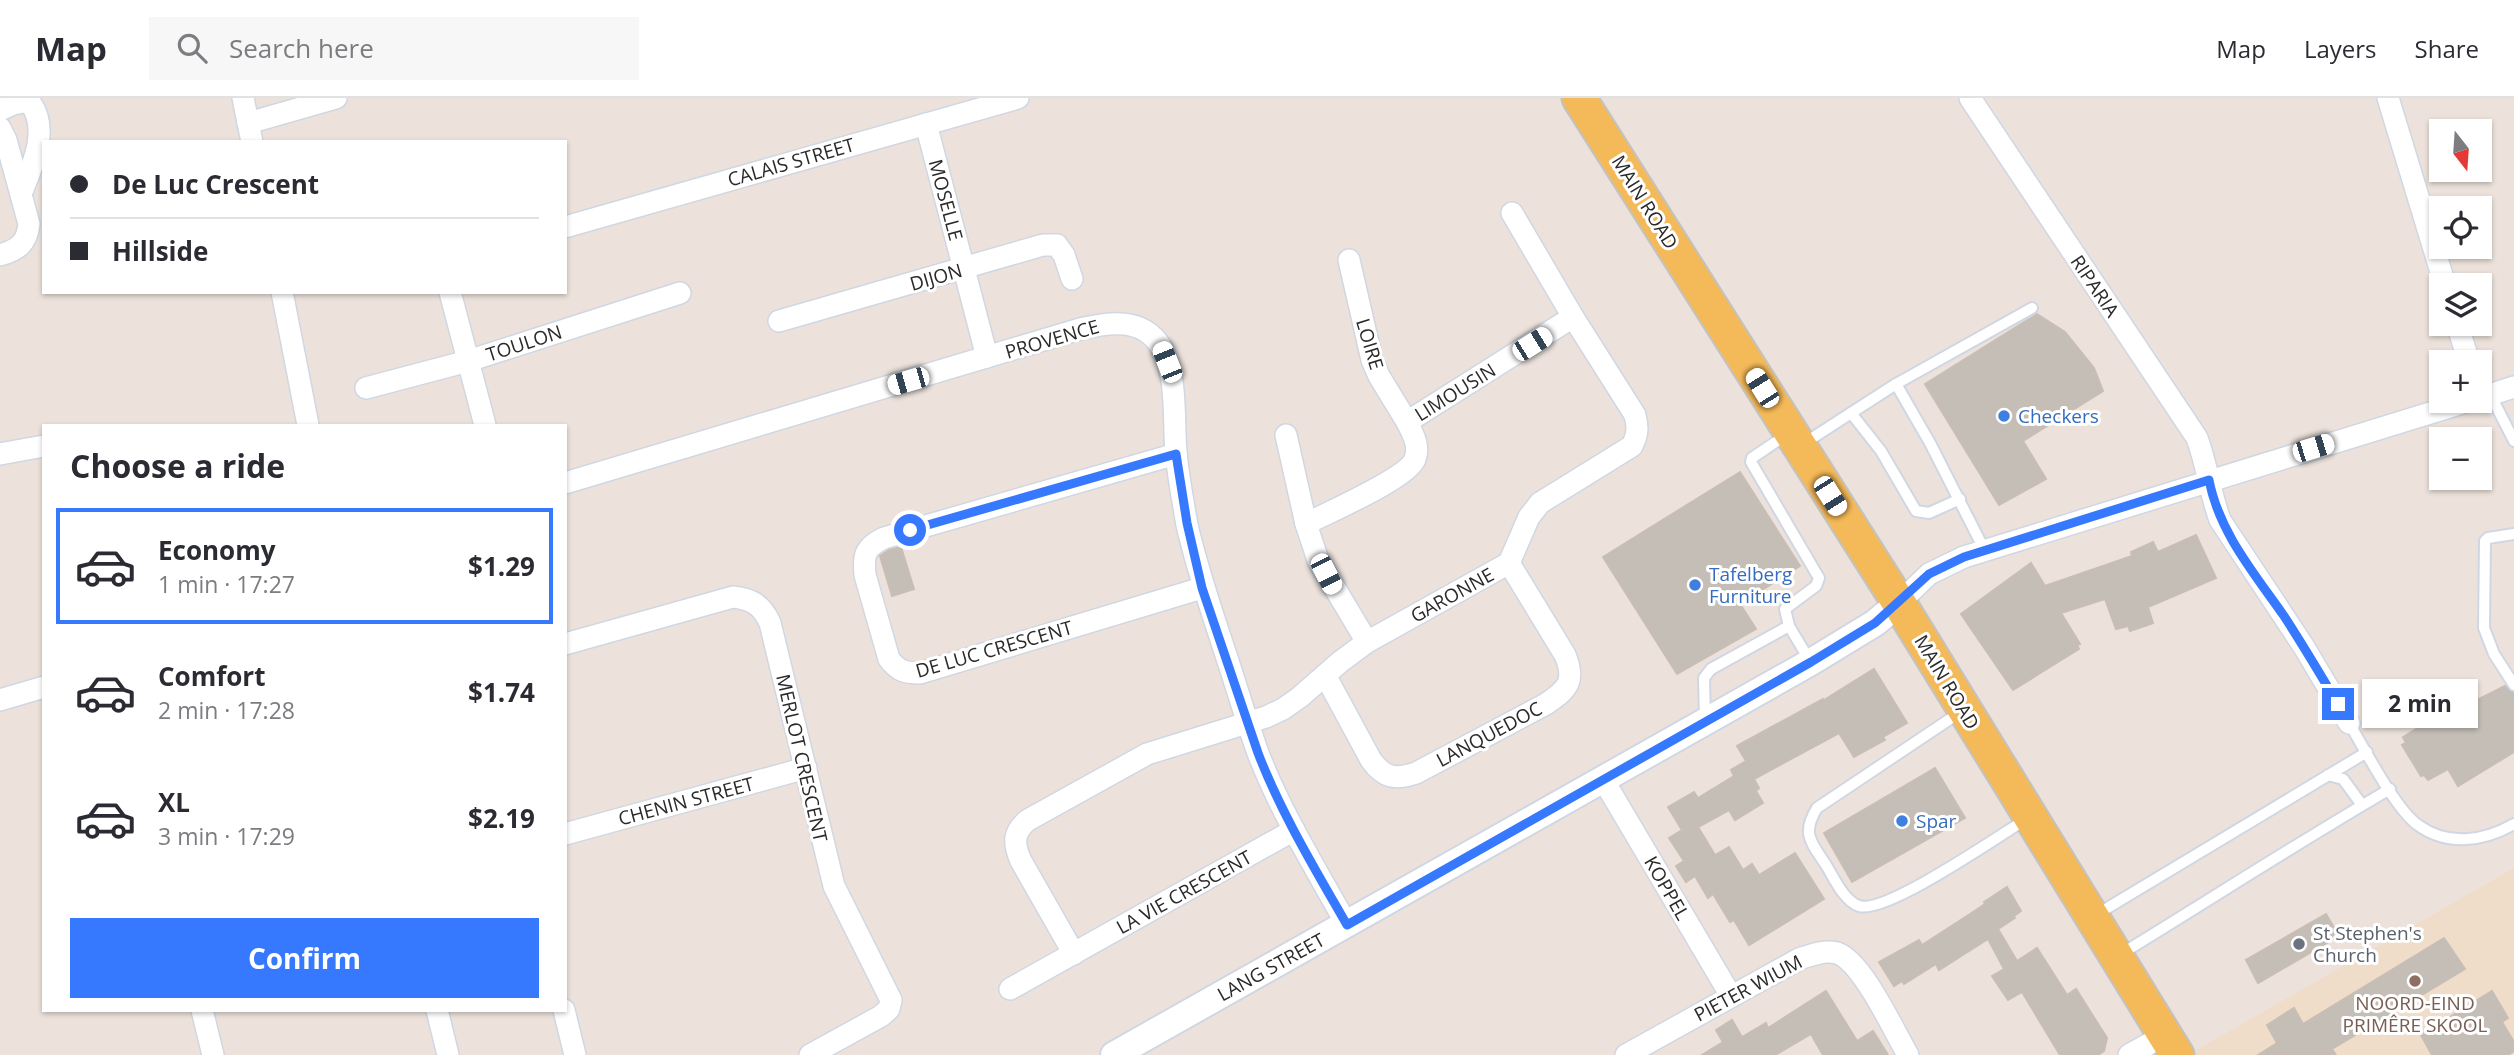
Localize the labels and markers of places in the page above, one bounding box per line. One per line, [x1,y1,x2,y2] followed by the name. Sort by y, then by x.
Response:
[2018,403,2099,429] place label: Checkers
[1996,408,2012,424] marker: Checkers
[1709,561,1792,609] place label: Tafelberg Furniture
[1687,577,1703,593] marker: Tafelberg Furniture
[1916,808,1957,834] place label: Spar
[1894,813,1910,829] marker: Spar
[2313,920,2422,968] place label: St Stephen's Church
[2291,936,2307,952] marker: St Stephen's Church
[2407,973,2423,989] marker: NOORD-EIND PRIMÊRE SKOOL
[2343,990,2488,1038] place label: NOORD-EIND PRIMÊRE SKOOL

